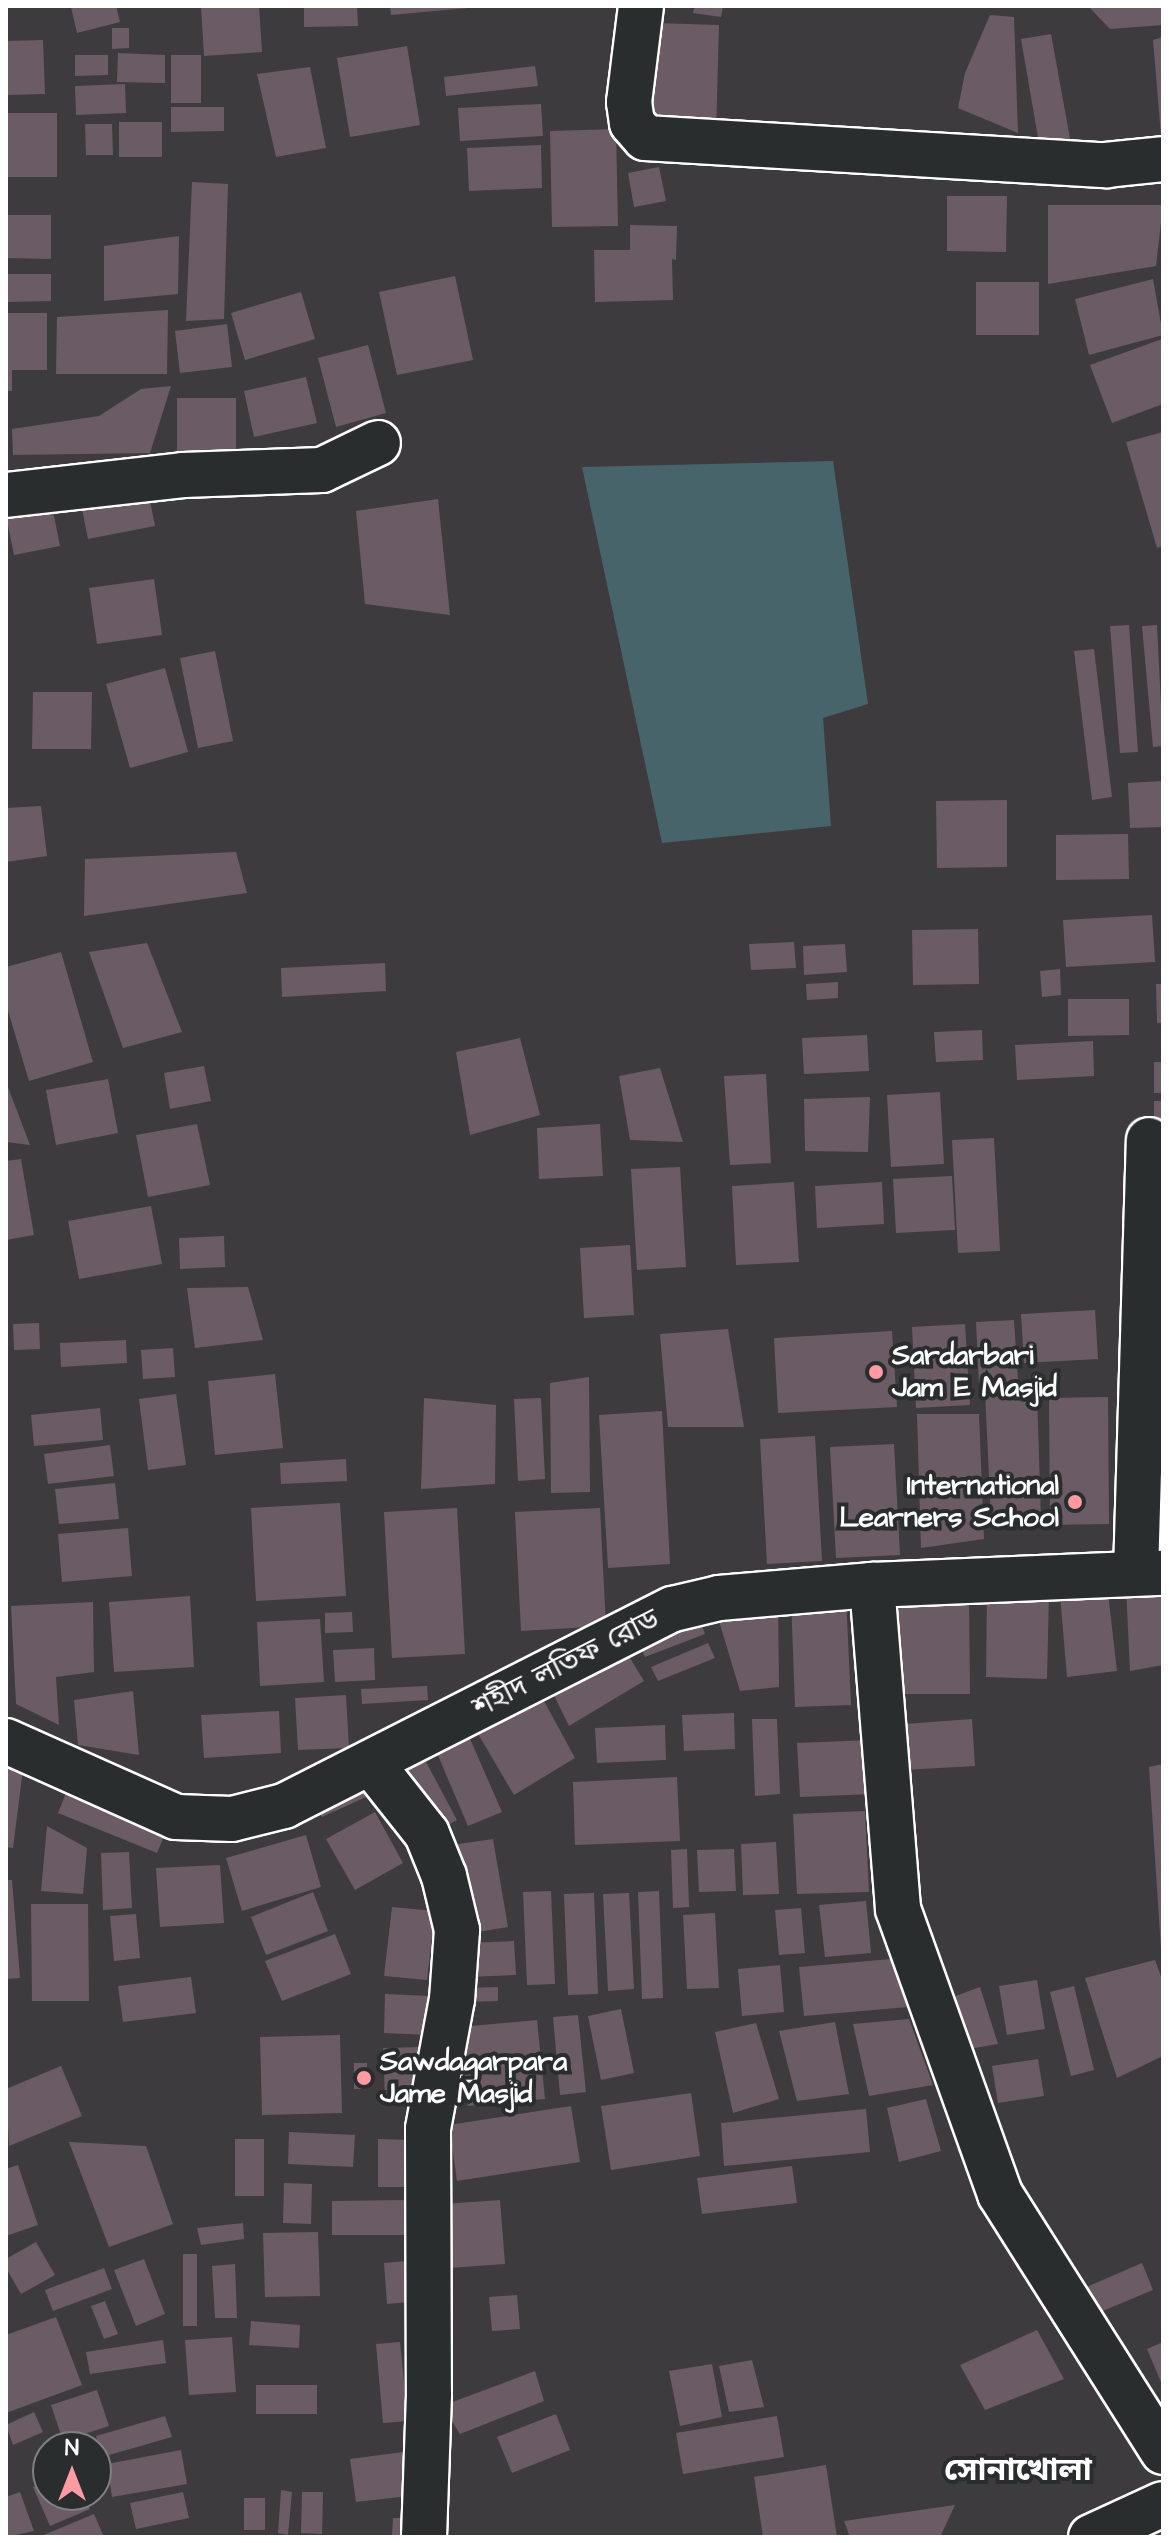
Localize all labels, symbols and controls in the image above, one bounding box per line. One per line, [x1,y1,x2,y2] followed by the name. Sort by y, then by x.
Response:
[892,1339,1057,1405] place label: Sardarbari Jam E Masjid
[867,1363,885,1381] marker: Sardarbari Jam E Masjid
[839,1469,1059,1535] place label: International Learners School
[1066,1493,1084,1511] marker: International Learners School
[467,1603,665,1725] street label: শহীদ লতিফ রোড
[380,2045,567,2111] place label: Sawdagarpara Jame Masjid
[355,2069,373,2087] marker: Sawdagarpara Jame Masjid
[32,2431,112,2511] north arrow
[65,2433,79,2464] text: N
[944,2452,1092,2490] district label: সোনাখোলা

